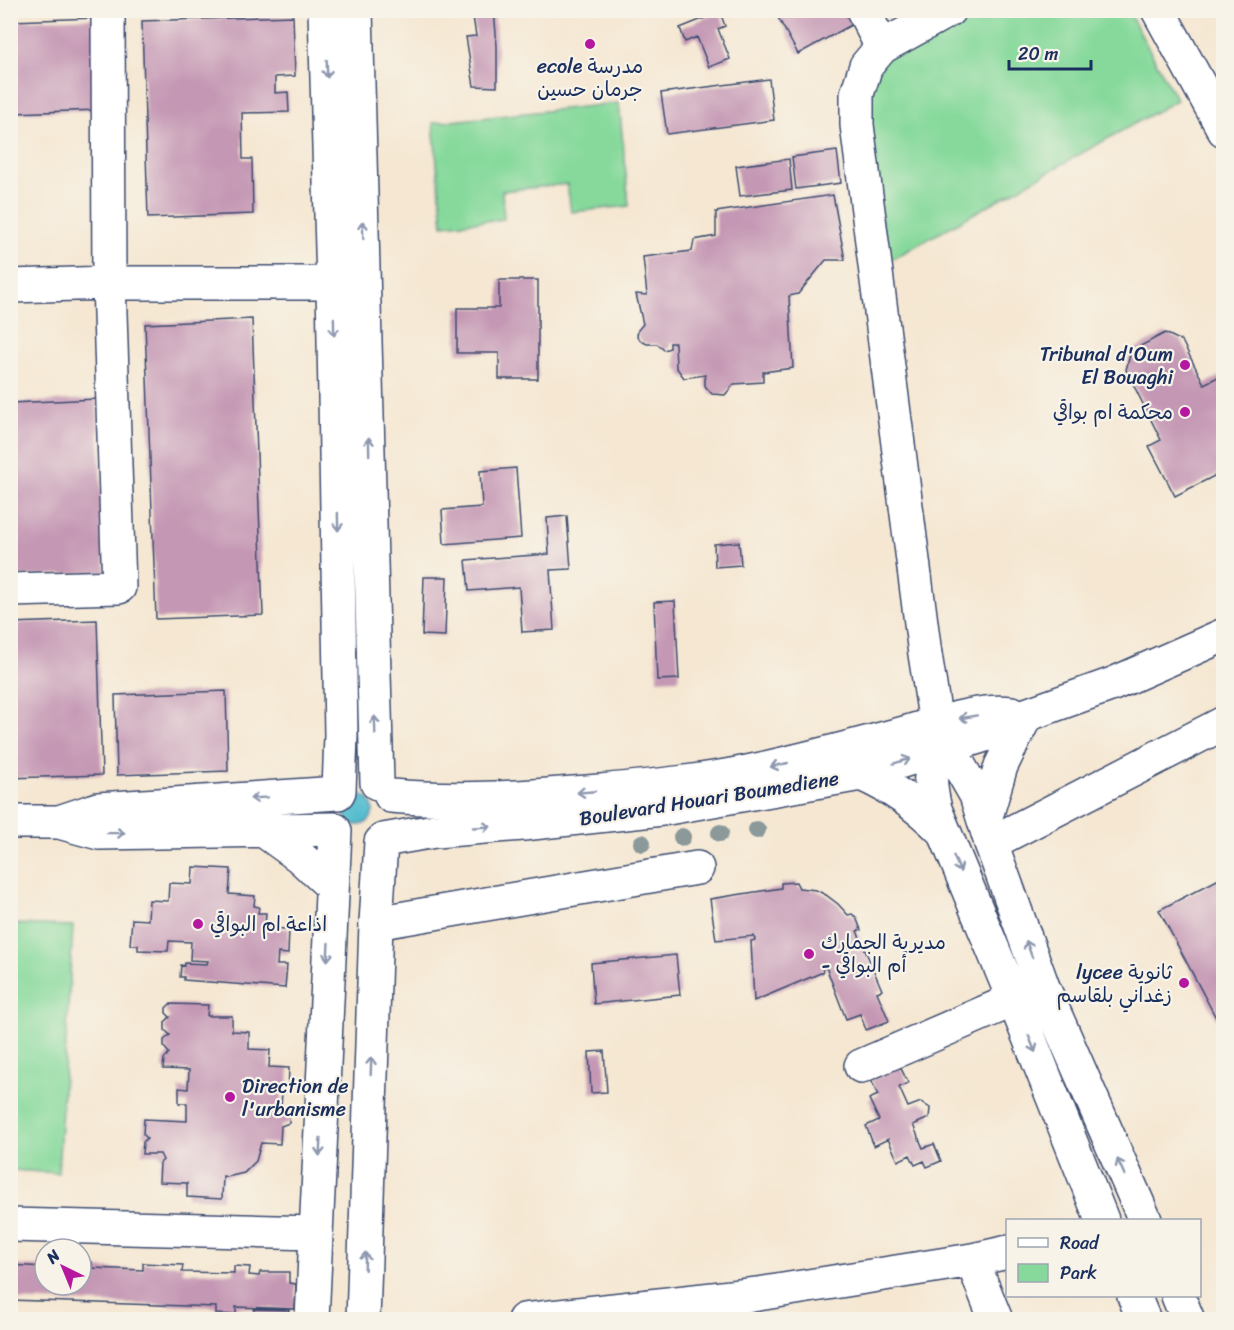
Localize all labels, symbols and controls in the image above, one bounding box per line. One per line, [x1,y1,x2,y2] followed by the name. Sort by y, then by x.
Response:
[1009,33,1092,71] scale bar
[583,37,597,51] marker: ecole مدرسة جرمان حسين
[1018,38,1058,70] text: 20 m
[537,49,643,107] place label: ecole مدرسة جرمان حسين
[321,58,333,78] one-way arrow
[358,221,369,241] one-way arrow
[328,316,340,336] one-way arrow
[1040,337,1174,395] place label: Tribunal d'Oum El Bouaghi
[1178,358,1192,372] marker: Tribunal d'Oum El Bouaghi
[1053,395,1173,430] place label: محكمة ام بواقي
[1178,405,1192,419] marker: محكمة ام بواقي
[363,437,374,457] one-way arrow
[332,511,343,531] one-way arrow
[959,712,978,723] one-way arrow
[369,715,381,735] one-way arrow
[892,755,911,766] one-way arrow
[770,759,789,771] one-way arrow
[577,761,841,836] street label: Boulevard Houari Boumediene
[577,787,597,798] one-way arrow
[249,793,269,804] one-way arrow
[472,821,492,832] one-way arrow
[105,827,125,838] one-way arrow
[952,854,963,873] one-way arrow
[210,907,327,942] place label: اذاعة ام البواقي
[191,917,205,931] marker: اذاعة ام البواقي
[821,925,946,983] place label: مديرية الجمارك - أم البواقي
[1022,940,1033,959] one-way arrow
[323,942,334,962] one-way arrow
[802,947,816,961] marker: مديرية الجمارك - أم البواقي
[1057,955,1173,1013] place label: lycee ثانوية زغداني بلقاسم
[1177,976,1191,990] marker: lycee ثانوية زغداني بلقاسم
[1027,1035,1038,1053] one-way arrow
[365,1057,377,1077] one-way arrow
[242,1069,348,1127] place label: Direction de l'urbanisme
[223,1090,237,1104] marker: Direction de l'urbanisme
[314,1137,325,1157] one-way arrow
[1115,1159,1126,1177] one-way arrow
[1006,1219,1201,1297] legend
[1060,1227,1100,1259] text: Road
[33,1237,93,1297] north arrow
[38,1241,68,1271] text: N
[359,1252,371,1272] one-way arrow
[1060,1257,1097,1289] text: Park

